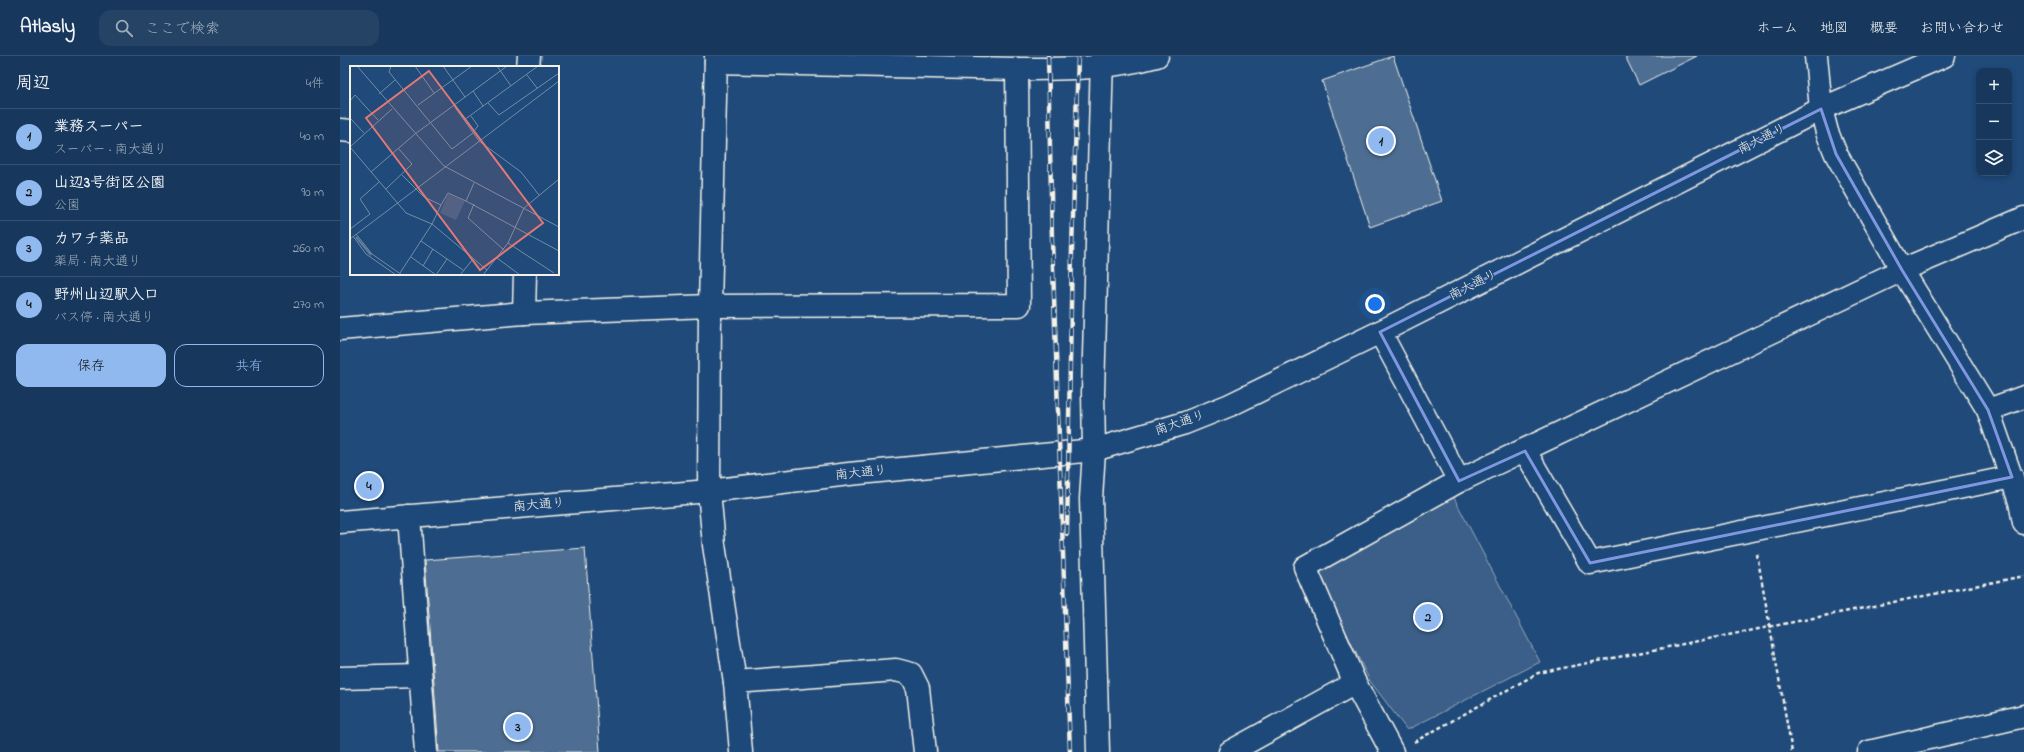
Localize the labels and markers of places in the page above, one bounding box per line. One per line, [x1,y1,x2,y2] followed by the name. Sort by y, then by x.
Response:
[1368,126,1394,156] pin: 1
[356,471,382,501] pin: 4
[1415,602,1441,632] pin: 2
[505,712,531,742] pin: 3

